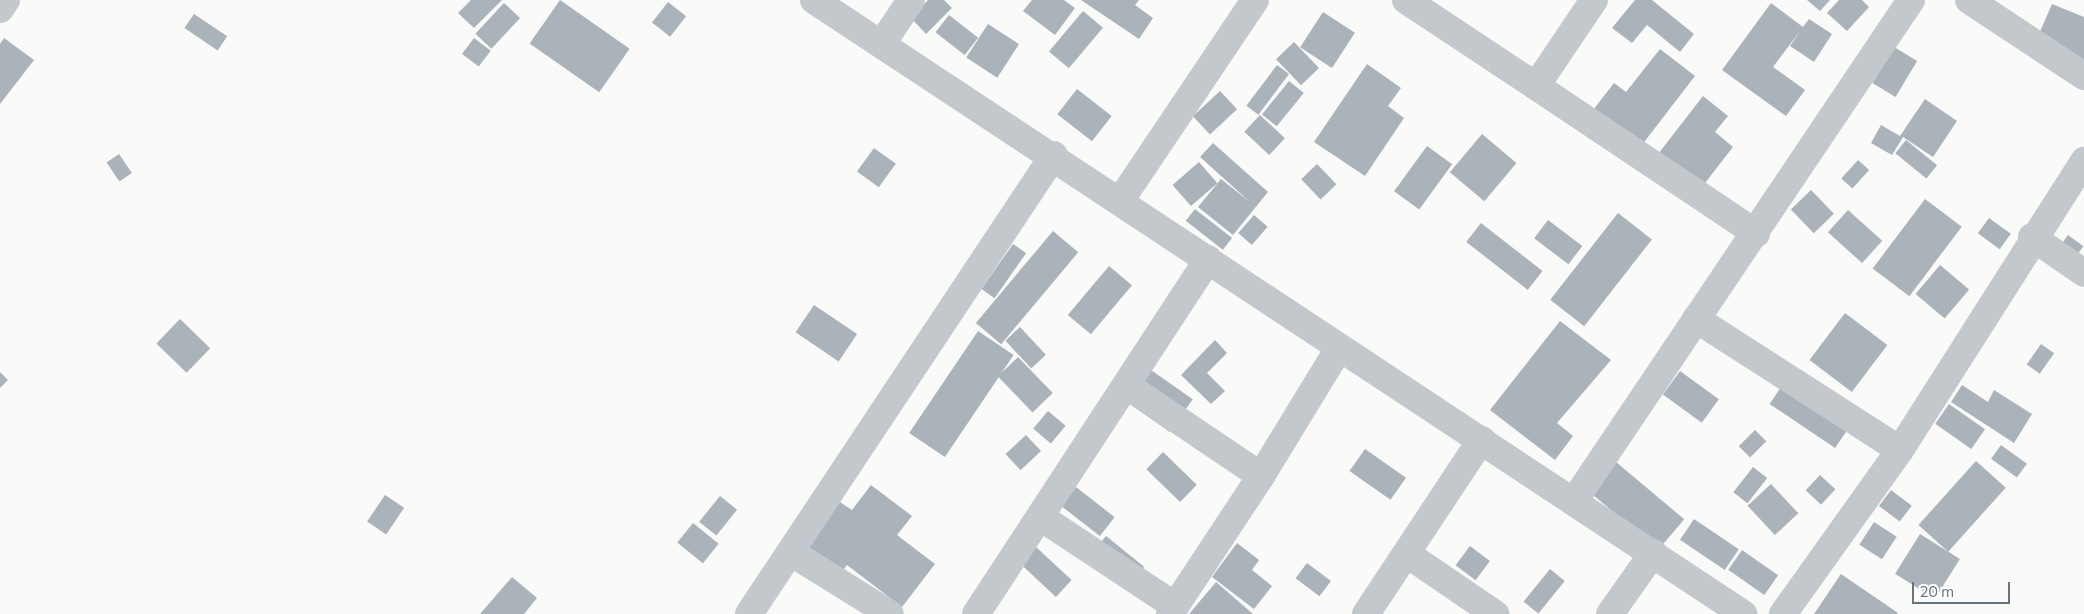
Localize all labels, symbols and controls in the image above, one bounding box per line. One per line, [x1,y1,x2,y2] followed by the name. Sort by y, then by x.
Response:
[1914,572,2012,604] scale bar
[1920,582,1954,600] text: 20 m

